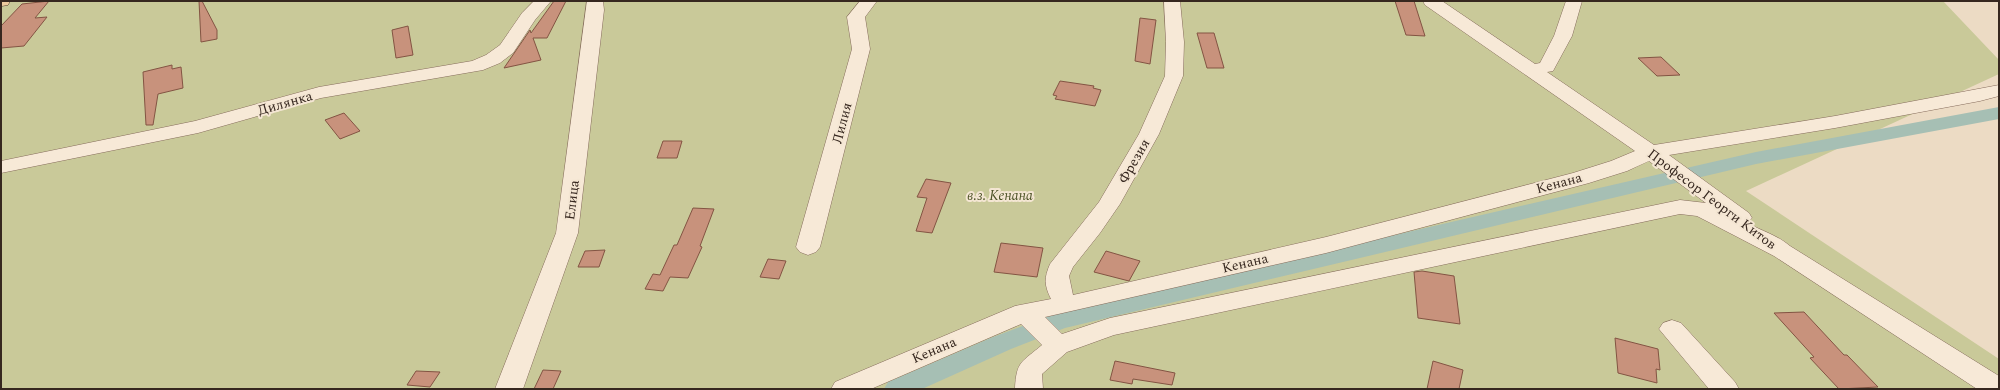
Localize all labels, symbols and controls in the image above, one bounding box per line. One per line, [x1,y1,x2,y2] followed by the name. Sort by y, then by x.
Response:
[255,85,315,121] street label: Дилянка
[826,100,858,146] street label: Лилия
[1113,135,1155,187] street label: Фрезия
[1643,144,1781,254] street label: Професор Георги Китов
[1534,167,1584,199] street label: Кенана
[559,179,585,221] street label: Елица
[967,185,1033,206] park label: в.з. Кенана
[1220,247,1270,278] street label: Кенана
[908,331,960,369] street label: Кенана

